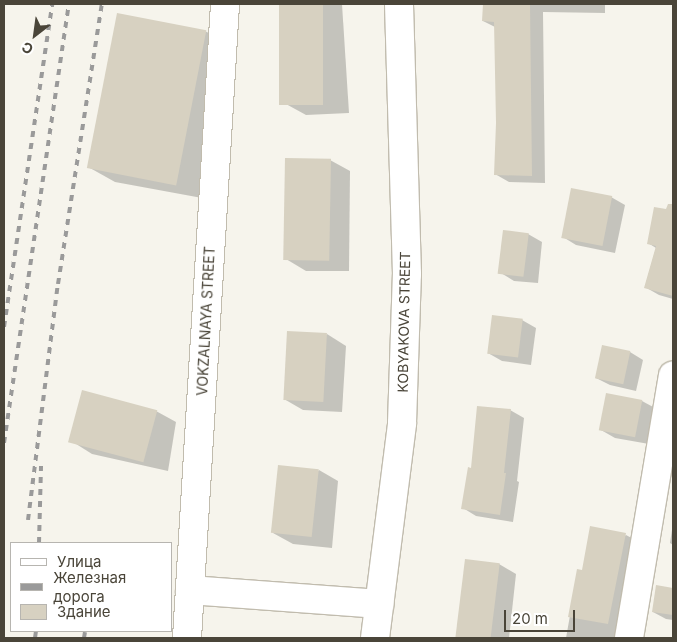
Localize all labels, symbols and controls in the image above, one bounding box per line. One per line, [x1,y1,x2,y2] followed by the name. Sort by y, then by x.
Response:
[10,10,60,60] north arrow
[19,38,36,58] text: С
[194,246,218,396] street label: VOKZALNAYA STREET
[394,251,414,393] street label: KOBYAKOVA STREET
[10,542,172,632] legend
[57,552,101,571] text: Улица
[53,568,126,606] text: Железная дорога
[507,600,578,632] scale bar
[57,602,111,621] text: Здание
[512,609,548,628] text: 20 m

